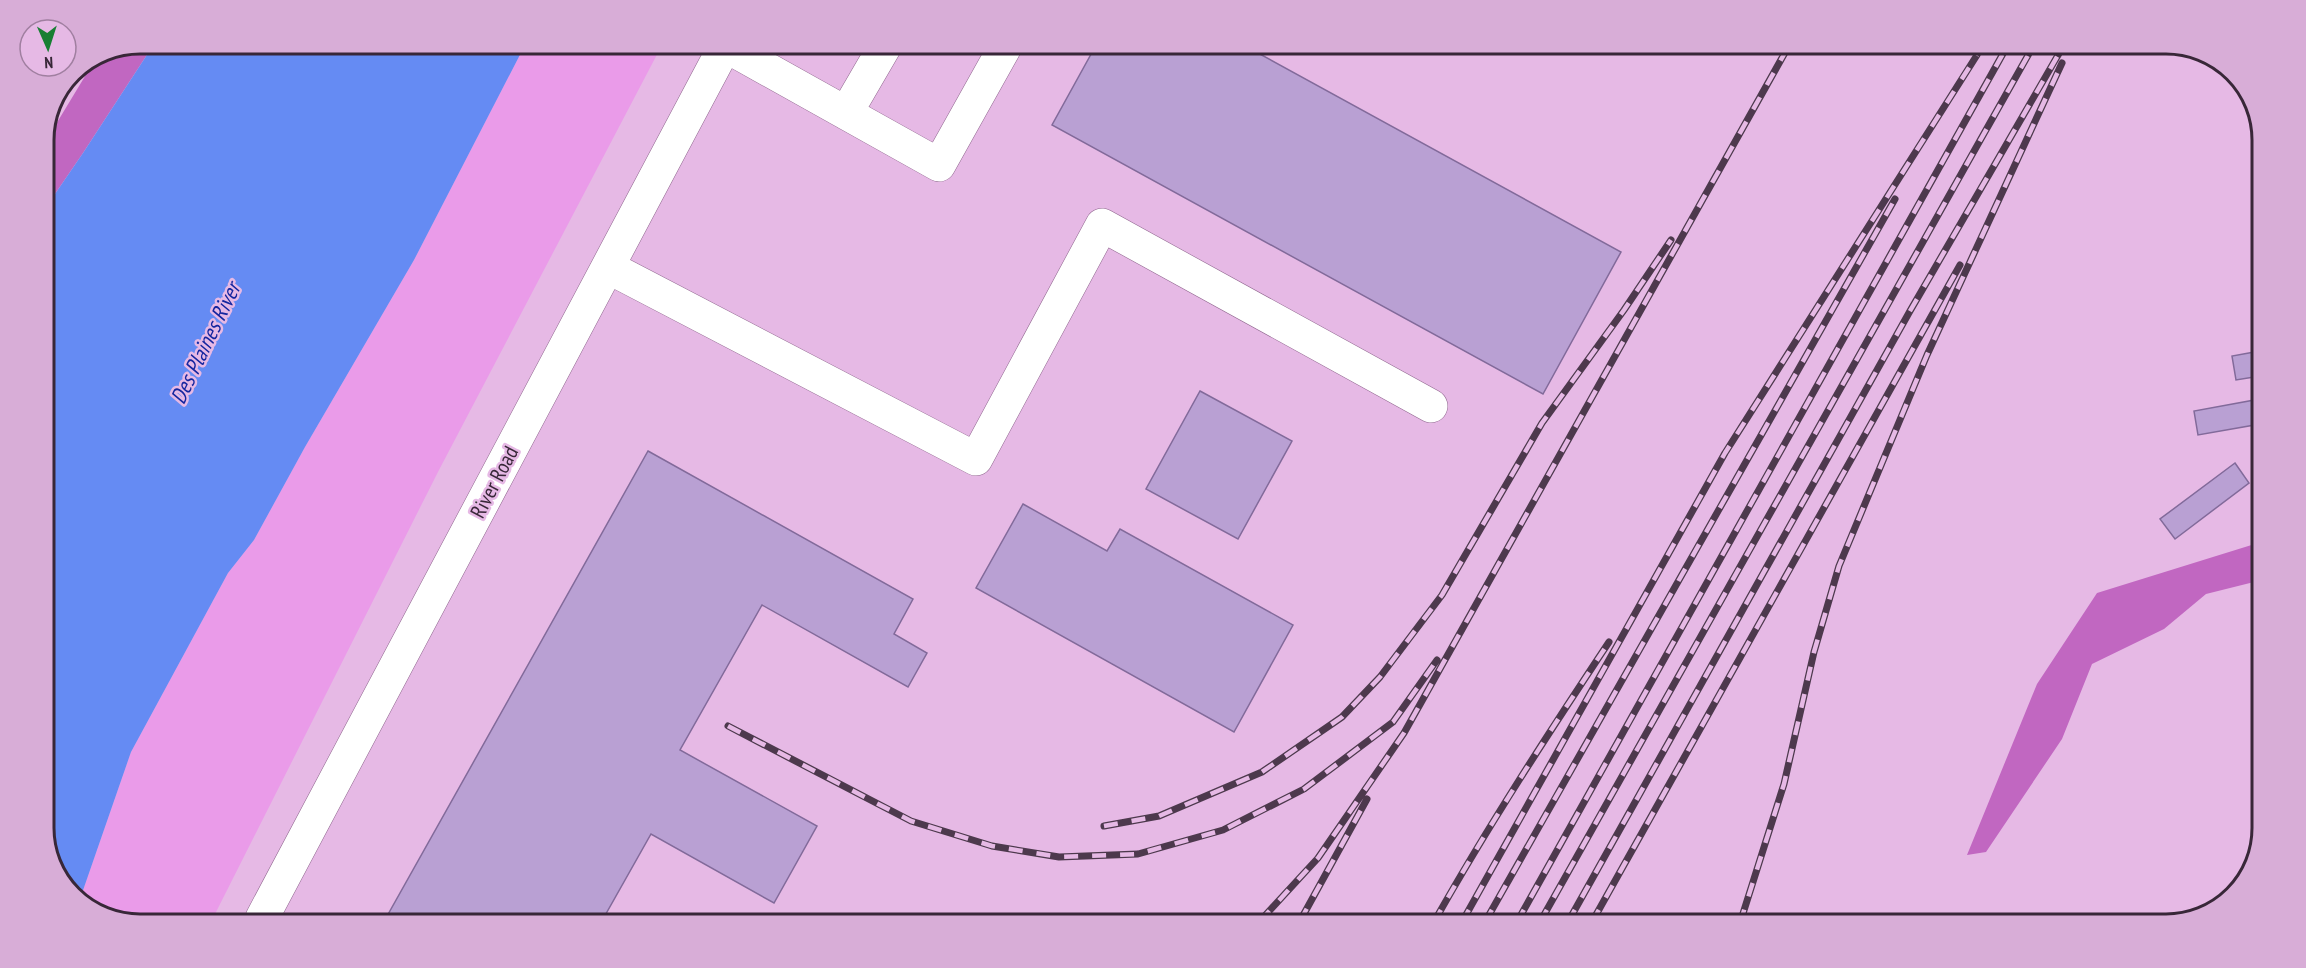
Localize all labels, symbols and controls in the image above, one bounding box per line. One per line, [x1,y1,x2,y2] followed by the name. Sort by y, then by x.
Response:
[18,18,78,78] north arrow
[44,53,54,73] text: N
[164,275,248,408] water label: Des Plaines River
[464,441,524,523] street label: River Road

